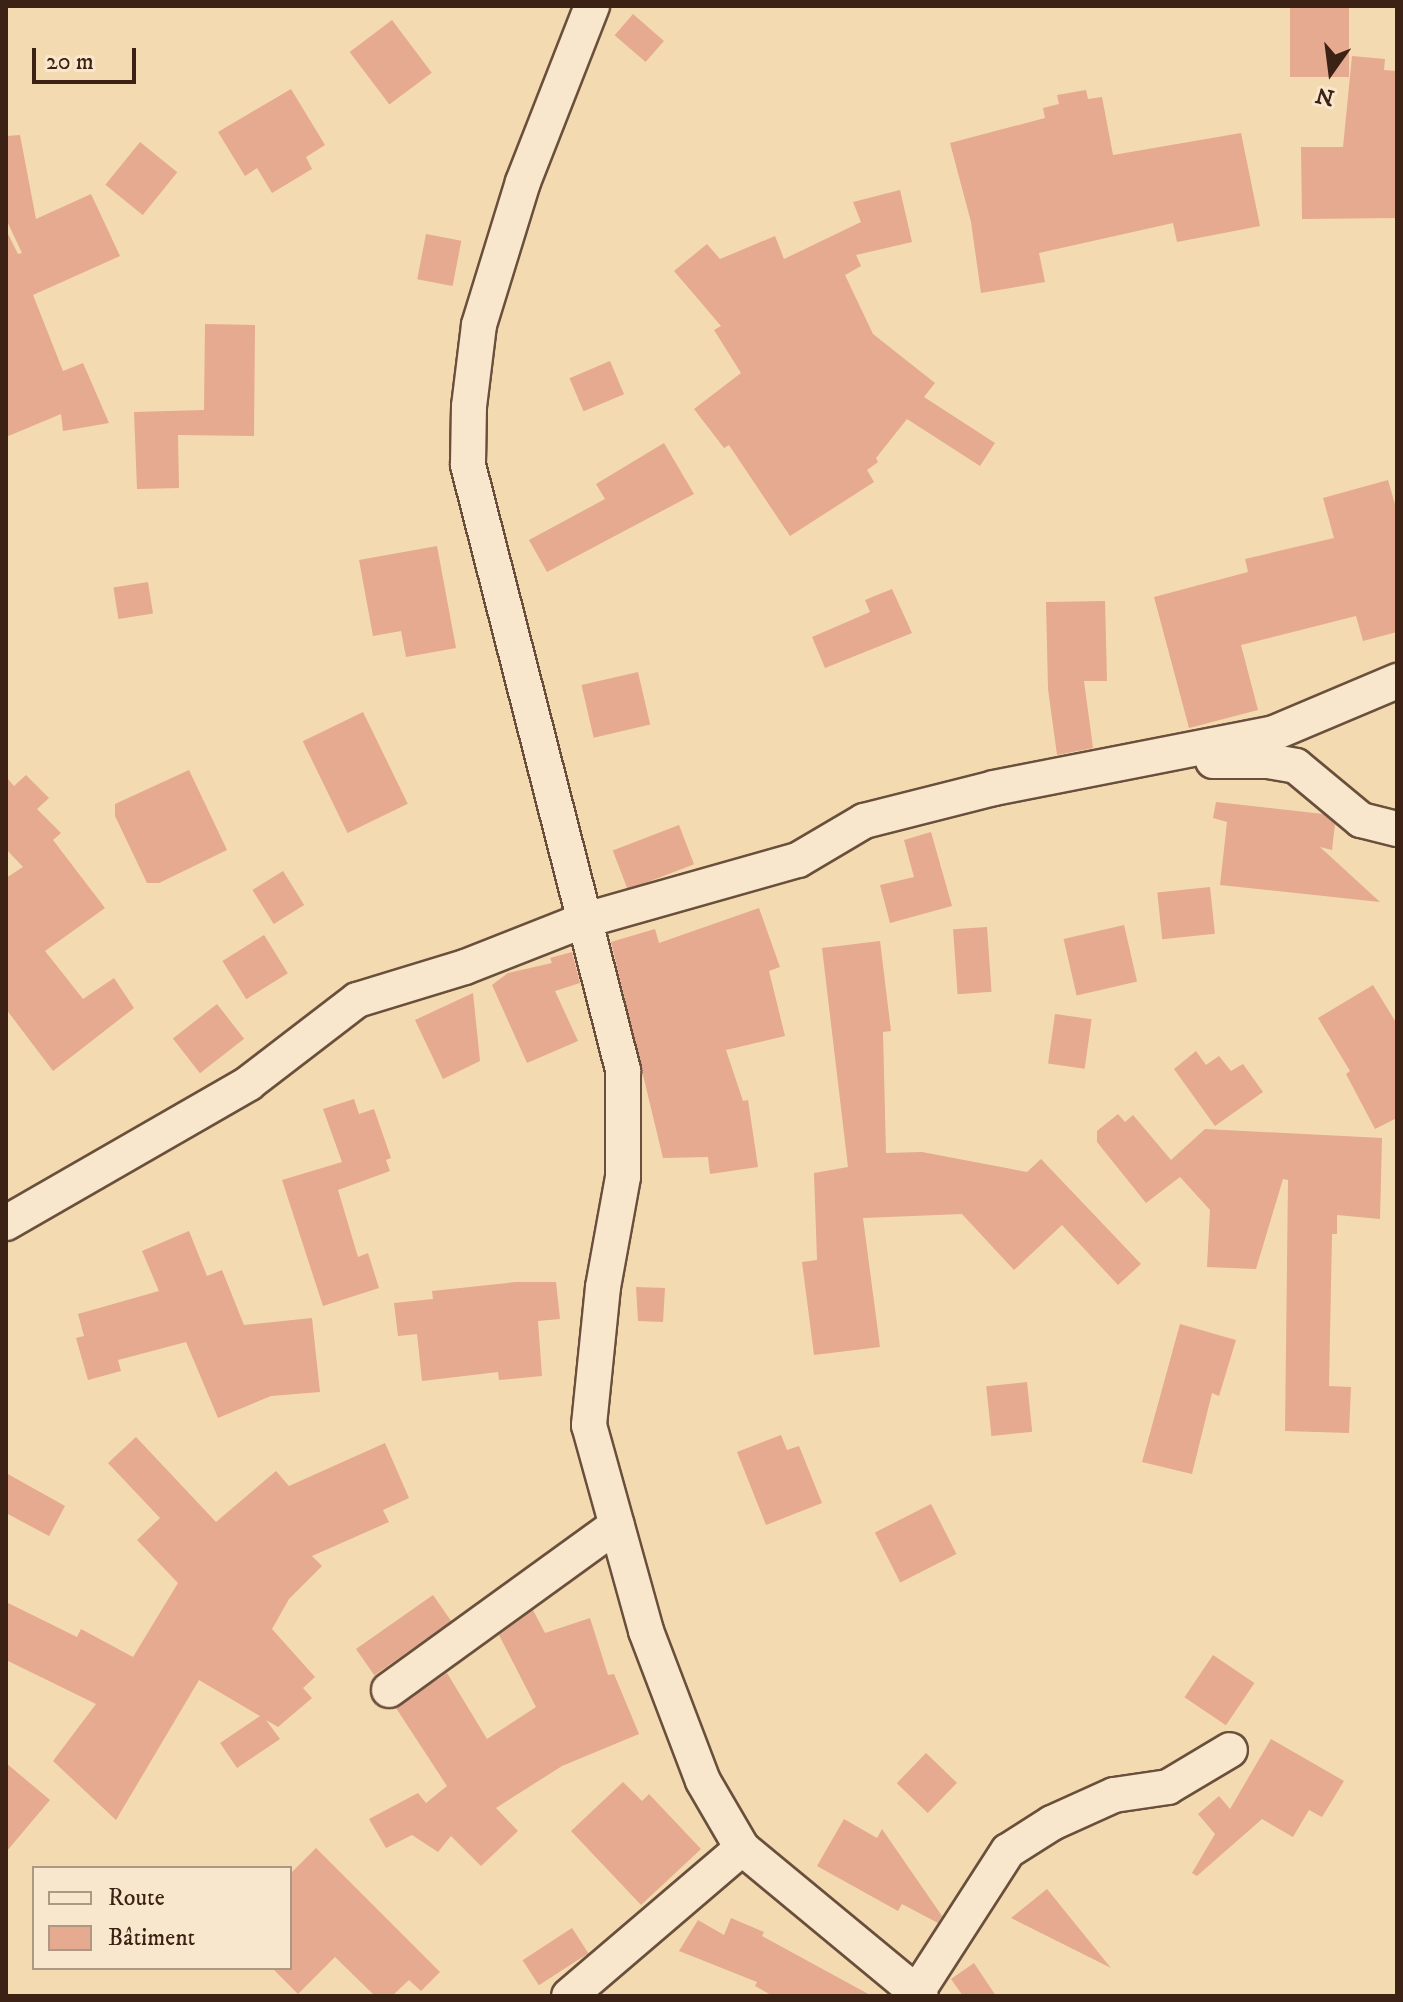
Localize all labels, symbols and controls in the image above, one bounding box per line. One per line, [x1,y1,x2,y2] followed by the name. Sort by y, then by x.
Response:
[36,32,140,82] scale bar
[1291,32,1371,112] north arrow
[46,47,94,77] text: 20 m
[1313,80,1337,111] text: N
[32,1866,292,1970] legend
[108,1883,165,1913] text: Route
[108,1923,195,1953] text: Bâtiment

